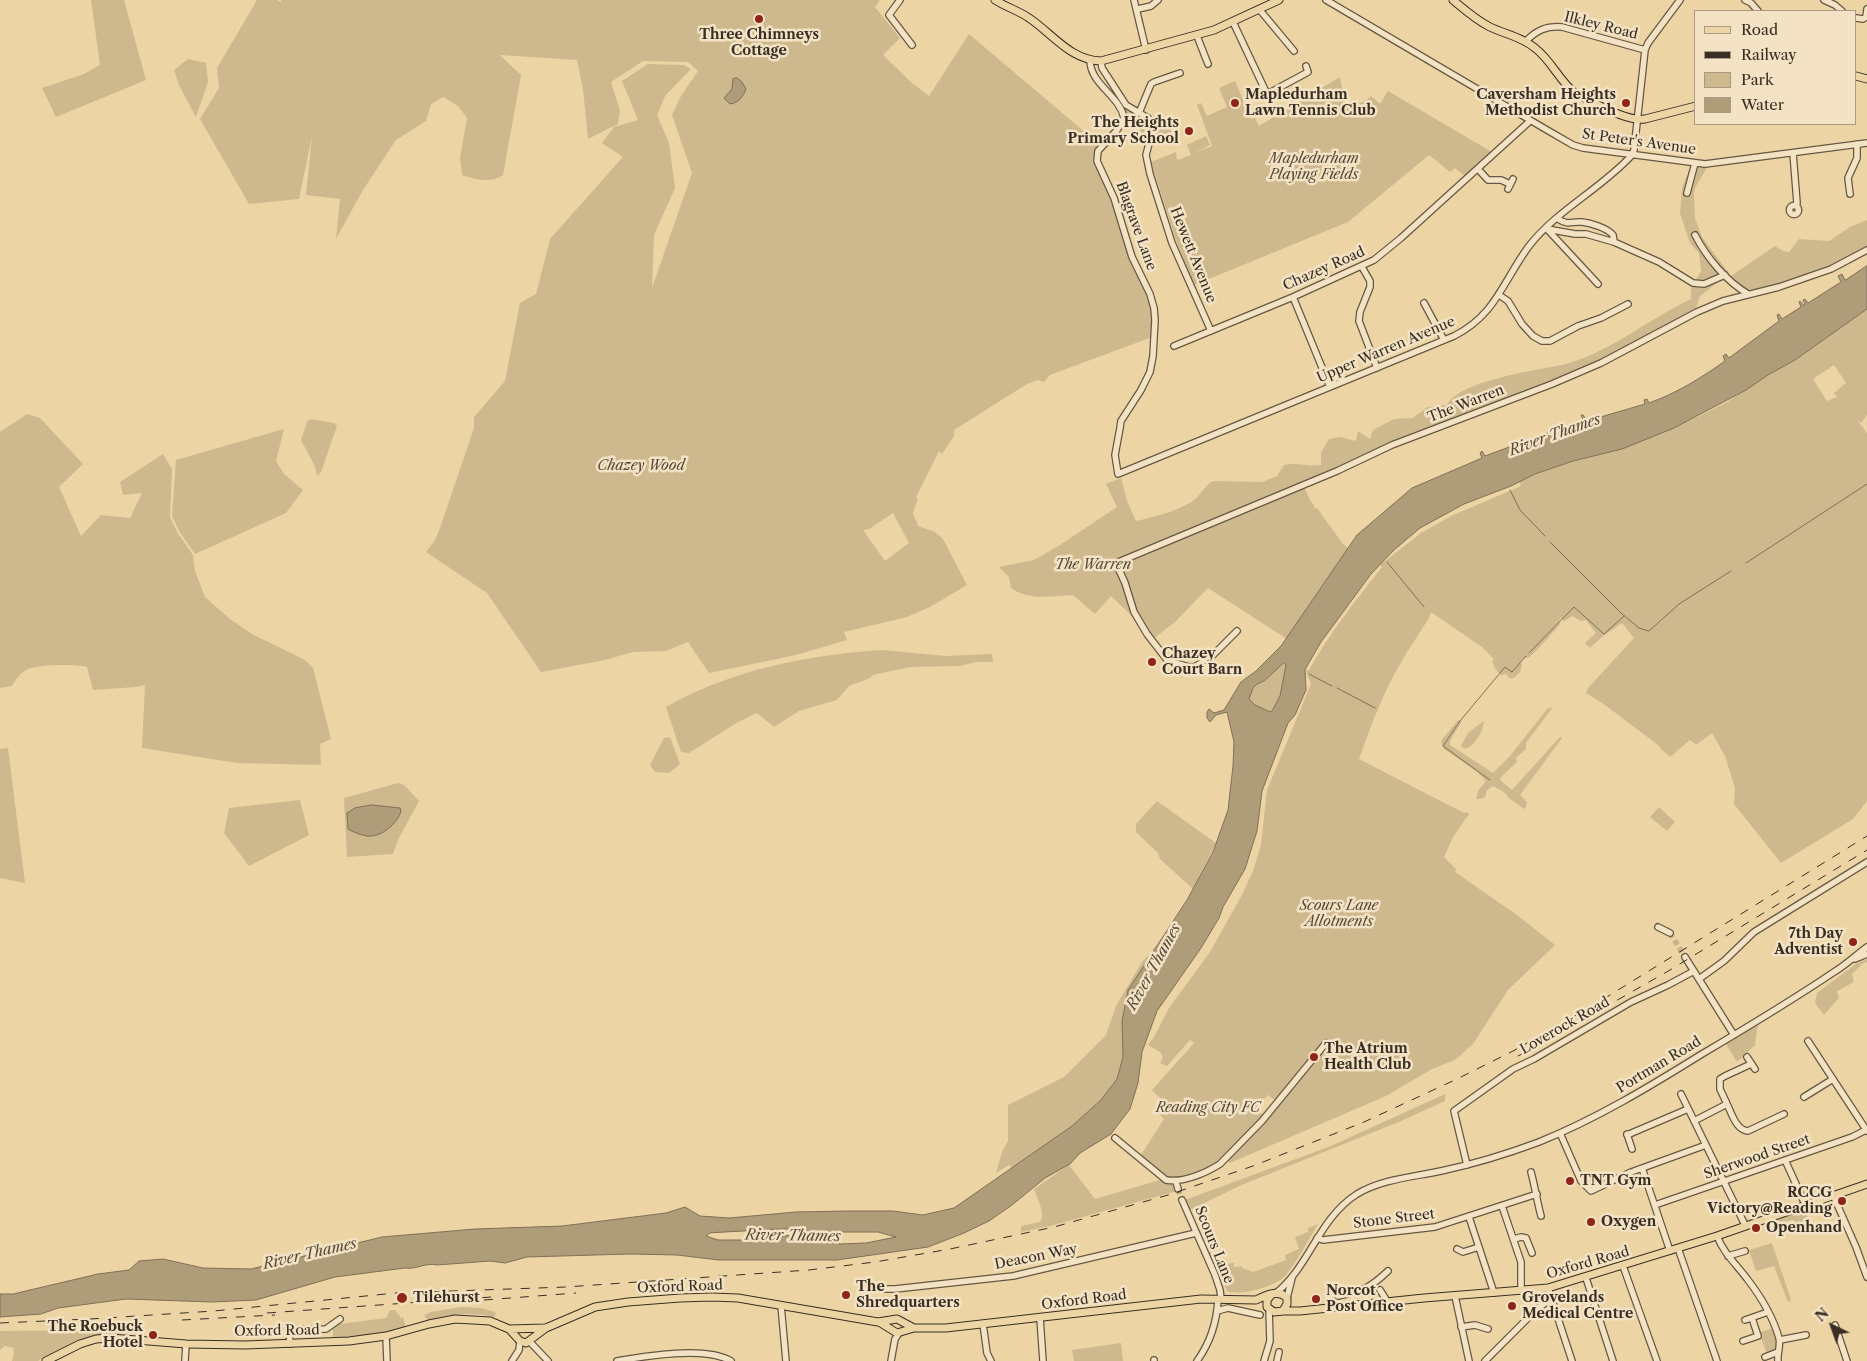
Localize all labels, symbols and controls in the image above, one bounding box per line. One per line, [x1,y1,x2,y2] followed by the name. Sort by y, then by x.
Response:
[1562,9,1640,43] street label: Ilkley Road
[1694,10,1857,125] legend
[753,13,765,25] marker: Three Chimneys Cottage
[1741,20,1778,39] text: Road
[699,27,819,59] place label: Three Chimneys Cottage
[1741,45,1797,64] text: Railway
[1741,70,1774,89] text: Park
[1245,87,1376,120] place label: Mapledurham Lawn Tennis Club
[1476,87,1616,120] place label: Caversham Heights Methodist Church
[1741,95,1784,114] text: Water
[1229,97,1241,109] marker: Mapledurham Lawn Tennis Club
[1620,97,1632,109] marker: Caversham Heights Methodist Church
[1068,115,1179,148] place label: The Heights Primary School
[1183,125,1195,137] marker: The Heights Primary School
[1581,126,1697,158] street label: St Peter's Avenue
[1269,151,1359,184] park label: Mapledurham Playing Fields
[1112,179,1160,273] street label: Blagrave Lane
[1166,205,1220,305] street label: Hewett Avenue
[1280,243,1368,295] street label: Chazey Road
[1314,313,1458,387] street label: Upper Warren Avenue
[1425,382,1507,426] street label: The Warren
[1507,410,1603,460] water label: River Thames
[597,458,685,474] park label: Chazey Wood
[1055,557,1131,573] park label: The Warren
[1162,646,1242,679] place label: Chazey Court Barn
[1146,656,1158,668] marker: Chazey Court Barn
[1300,898,1378,930] park label: Scours Lane Allotments
[1123,921,1185,1013] water label: River Thames
[1774,926,1843,959] place label: 7th Day Adventist
[1847,936,1859,948] marker: 7th Day Adventist
[1517,994,1613,1058] street label: Loverock Road
[1614,1033,1704,1097] street label: Portman Road
[1324,1041,1411,1074] place label: The Atrium Health Club
[1308,1051,1320,1063] marker: The Atrium Health Club
[1156,1100,1260,1116] park label: Reading City FC
[1702,1131,1812,1183] street label: Sherwood Street
[1580,1173,1652,1189] place label: TNT Gym
[1564,1175,1576,1187] marker: TNT Gym
[1707,1185,1832,1218] place label: RCCG Victory@Reading
[1836,1195,1848,1207] marker: RCCG Victory@Reading
[1191,1204,1237,1286] street label: Scours Lane
[1352,1206,1436,1232] street label: Stone Street
[1601,1214,1656,1230] place label: Oxygen
[1585,1216,1597,1228] marker: Oxygen
[1766,1220,1842,1236] place label: Openhand
[1750,1222,1762,1234] marker: Openhand
[745,1226,841,1246] water label: River Thames
[261,1234,359,1274] water label: River Thames
[993,1241,1079,1273] street label: Deacon Way
[1545,1243,1631,1283] street label: Oxford Road
[637,1277,723,1297] street label: Oxford Road
[856,1279,960,1311] place label: The Shredquarters
[1326,1283,1403,1315] place label: Norcot Post Office
[1040,1286,1128,1314] street label: Oxford Road
[840,1289,852,1301] marker: The Shredquarters
[413,1290,480,1306] place label: Tilehurst
[1522,1290,1633,1322] place label: Grovelands Medical Centre
[395,1291,409,1305] marker: Tilehurst
[1310,1293,1322,1305] marker: Norcot Post Office
[1506,1300,1518,1312] marker: Grovelands Medical Centre
[1807,1301,1857,1351] north arrow
[1811,1304,1833,1326] text: N
[47,1319,143,1351] place label: The Roebuck Hotel
[234,1322,320,1340] street label: Oxford Road
[147,1329,159,1341] marker: The Roebuck Hotel

